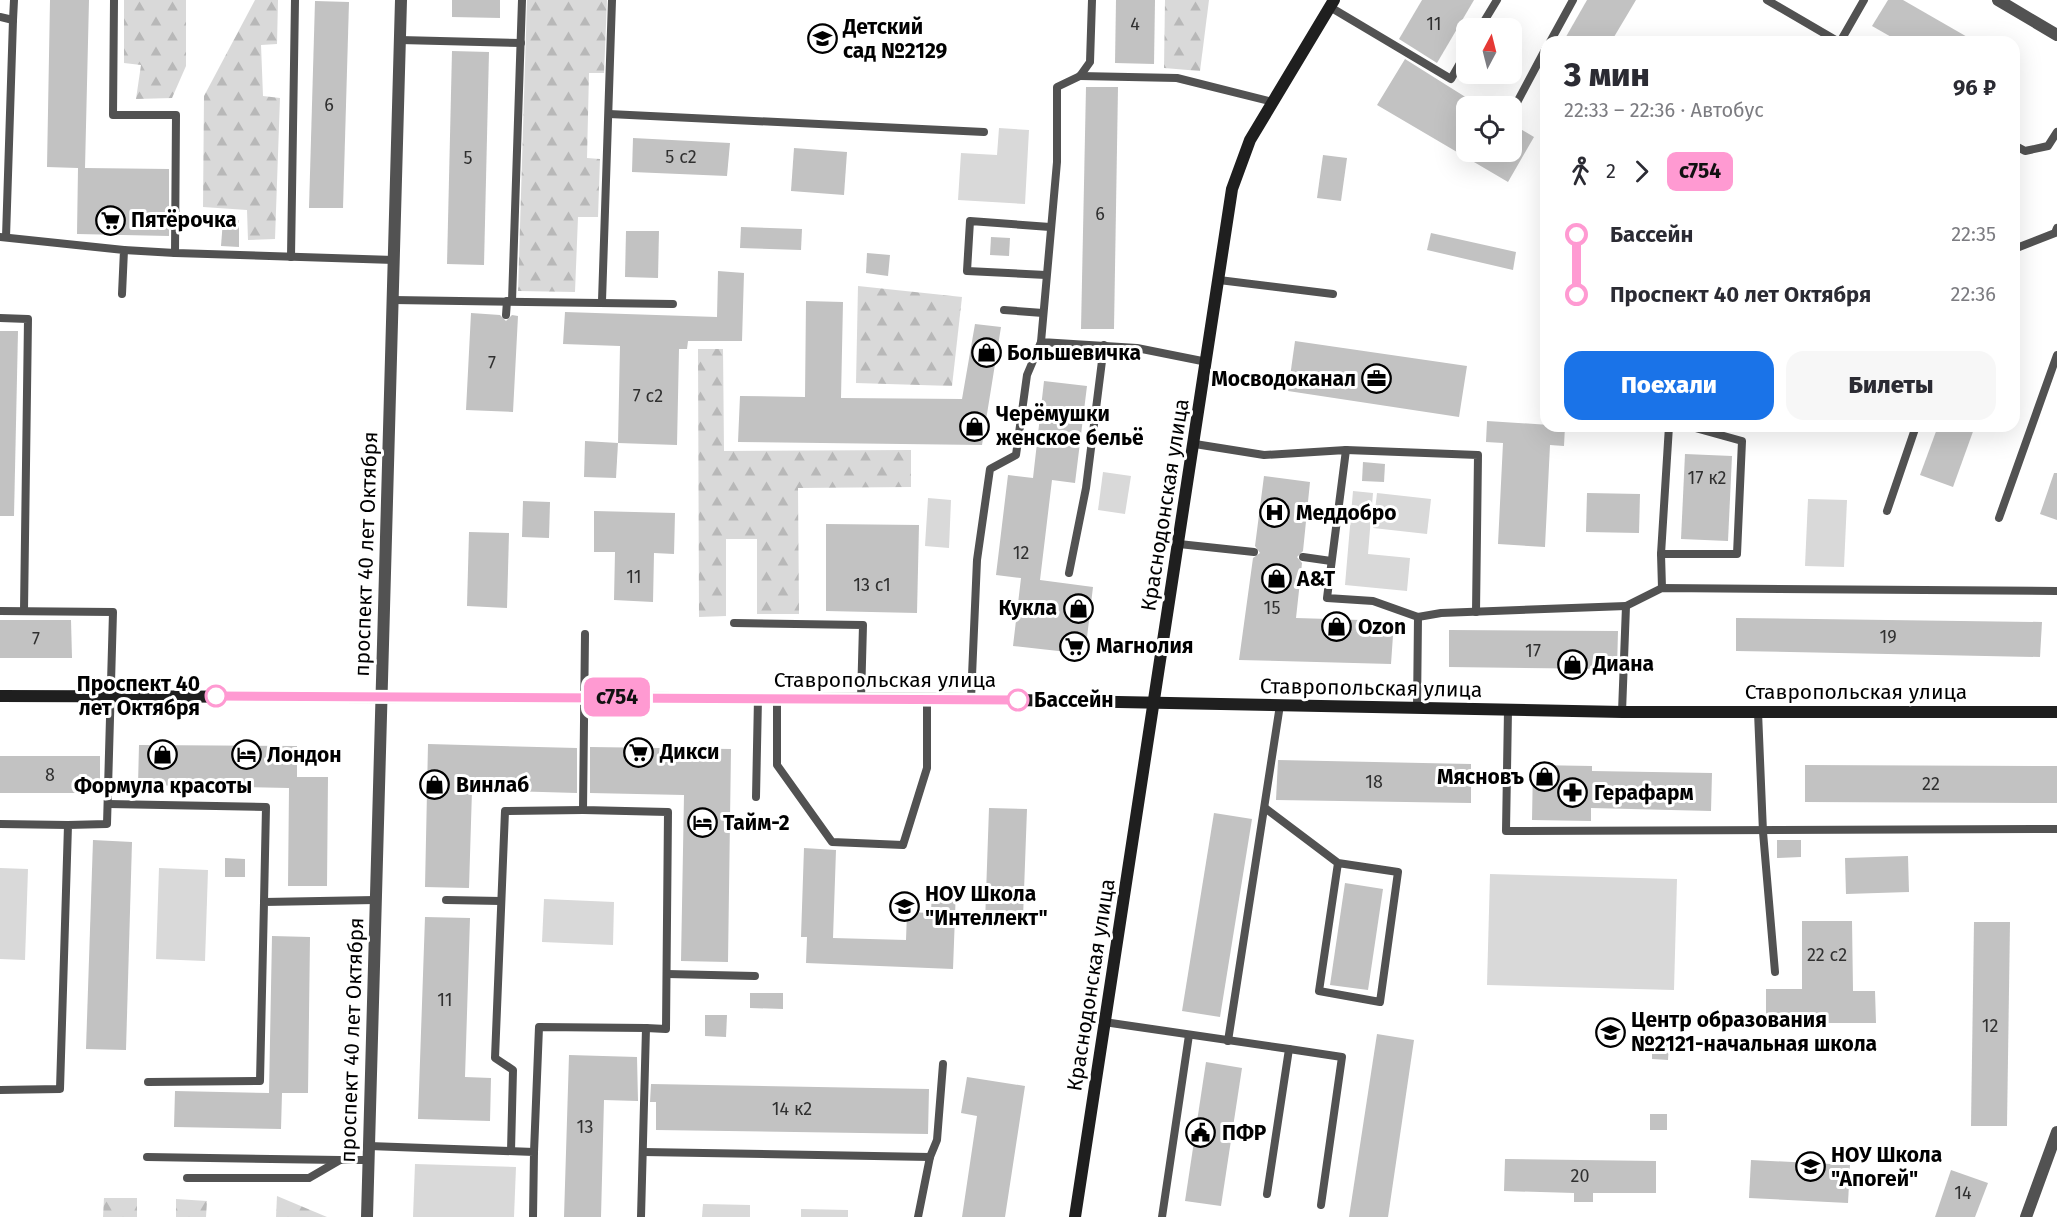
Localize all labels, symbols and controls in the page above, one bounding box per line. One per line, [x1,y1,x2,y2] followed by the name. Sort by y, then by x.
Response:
[1130,13,1140,35] house number: 4
[1426,13,1442,35] house number: 11
[842,14,948,64] place label: Детский сад №2129
[1456,18,1522,84] north arrow
[1456,18,1522,162] map controls
[806,23,838,55] school or university icon: Детский сад №2129
[1564,55,1650,95] text: 3 мин
[1953,74,1996,101] text: 96 ₽
[324,94,334,116] house number: 6
[1456,96,1522,162] button: locate
[1564,98,1764,122] text: 22:33 – 22:36 · Автобус
[665,146,697,168] house number: 5 с2
[463,147,473,169] house number: 5
[1564,155,1597,188] icon: walk
[1625,155,1658,188] icon: forward
[1679,158,1721,184] text: с754
[1606,159,1616,183] text: 2
[1095,203,1105,225] house number: 6
[94,204,126,236] supermarket icon: Пятёрочка
[131,207,237,233] place label: Пятёрочка
[1610,221,1693,248] text: Бассейн
[1951,222,1996,246] text: 22:35
[1610,281,1871,308] text: Проспект 40 лет Октября
[1951,282,1996,306] text: 22:36
[970,337,1002,369] shop icon: Большевичка
[1007,340,1141,366] place label: Большевичка
[1564,351,1774,420] button: Поехали
[1786,351,1996,420] button: Билеты
[488,352,496,374] house number: 7
[1361,363,1393,395] office icon: Мосводоканал
[1211,366,1356,392] place label: Мосводоканал
[633,385,663,407] house number: 7 с2
[1135,397,1195,613] street label: Краснодонская улица
[996,401,1144,451] place label: Черёмушки женское бельё
[959,410,991,442] shop icon: Черёмушки женское бельё
[349,431,383,677] street label: проспект 40 лет Октября
[1688,467,1726,489] house number: 17 к2
[1259,497,1291,529] hospital icon: Меддобро
[1296,500,1397,526] place label: Меддобро
[1013,542,1029,564] house number: 12
[1260,563,1292,595] shop icon: A&T
[626,566,642,588] house number: 11
[1296,566,1336,592] place label: A&T
[853,574,891,596] house number: 13 с1
[1062,592,1094,624] shop icon: Кукла
[998,595,1057,621] place label: Кукла
[1264,597,1280,619] house number: 15
[1321,611,1353,643] shop icon: Ozon
[1358,614,1406,640] place label: Ozon
[1879,626,1897,648] house number: 19
[32,628,40,650] house number: 7
[1059,630,1091,662] supermarket icon: Магнолия
[1096,633,1194,659] place label: Магнолия
[1525,640,1541,662] house number: 17
[1556,648,1588,680] shop icon: Диана
[1592,651,1654,677] place label: Диана
[774,667,996,693] street label: Ставропольская улица
[77,671,200,721] place label: Проспект 40 лет Октября
[1260,673,1482,703] street label: Ставропольская улица
[575,678,659,716] line badge: с754
[1745,679,1967,705] street label: Ставропольская улица
[596,684,638,710] text: с754
[205,685,227,707] marker: Проспект 40 лет Октября
[1034,687,1114,713] place label: Бассейн
[1007,689,1029,711] marker: Бассейн
[623,736,655,768] supermarket icon: Дикси
[147,739,179,771] shop icon: Формула красоты
[230,739,262,771] hotel icon: Лондон
[659,739,719,765] place label: Дикси
[267,742,341,768] place label: Лондон
[1529,761,1561,793] shop icon: Мясновъ
[45,764,55,786] house number: 8
[1437,764,1524,790] place label: Мясновъ
[419,769,451,801] shop icon: Винлаб
[1365,771,1383,793] house number: 18
[456,772,529,798] place label: Винлаб
[74,773,252,799] place label: Формула красоты
[1922,773,1940,795] house number: 22
[1557,777,1589,809] pharmacy icon: Герафарм
[1594,780,1694,806] place label: Герафарм
[686,807,718,839] hotel icon: Тайм-2
[723,810,790,836] place label: Тайм-2
[1061,877,1121,1093] street label: Краснодонская улица
[925,881,1048,931] place label: НОУ Школа "Интеллект"
[888,890,920,922] school or university icon: НОУ Школа "Интеллект"
[335,917,369,1163] street label: проспект 40 лет Октября
[1807,944,1847,966] house number: 22 с2
[437,989,453,1011] house number: 11
[1631,1007,1877,1057] place label: Центр образования №2121-начальная школа
[1982,1015,1998,1037] house number: 12
[1594,1016,1626,1048] school or university icon: Центр образования №2121-начальная школа
[772,1098,812,1120] house number: 14 к2
[577,1116,593,1138] house number: 13
[1185,1117,1217,1149] public building icon: ПФР
[1222,1120,1267,1146] place label: ПФР
[1831,1142,1942,1192] place label: НОУ Школа "Апогей"
[1794,1151,1826,1183] school or university icon: НОУ Школа "Апогей"
[1571,1165,1589,1187] house number: 20
[1954,1182,1972,1204] house number: 14

